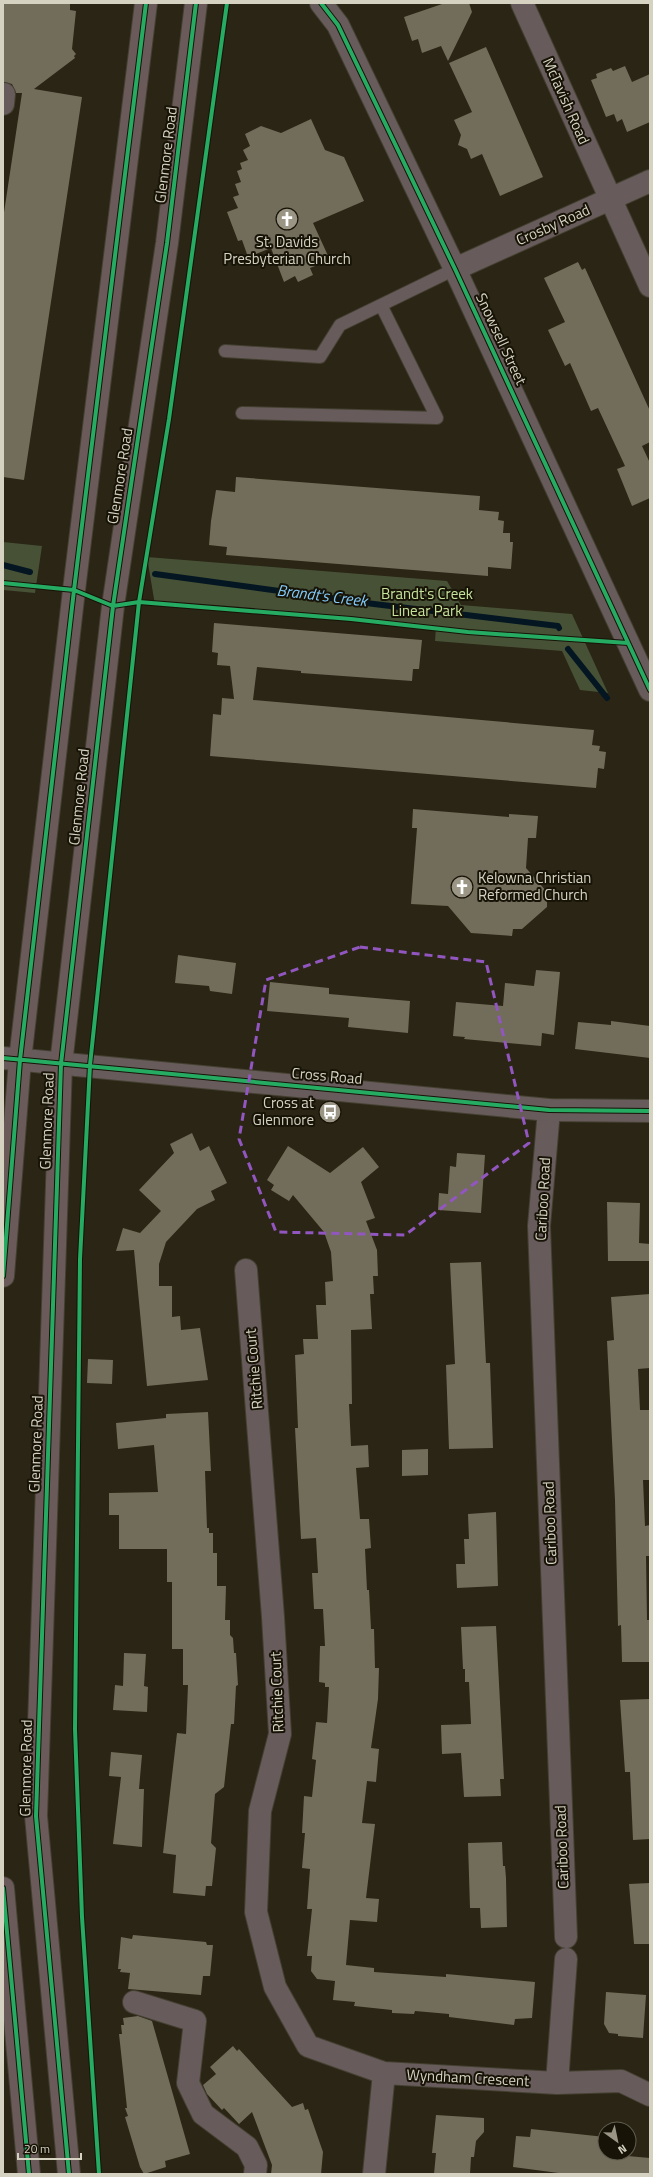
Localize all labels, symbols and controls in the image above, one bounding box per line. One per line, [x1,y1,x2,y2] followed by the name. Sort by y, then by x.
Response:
[537,54,596,148] street label: McTavish Road
[148,105,183,205] street label: Glenmore Road
[512,198,593,251] street label: Crosby Road
[274,206,300,232] church icon: St. Davids Presbyterian Church
[223,230,351,270] place label: St. Davids Presbyterian Church
[470,289,533,389] street label: Snowsell Street
[101,426,138,526] street label: Glenmore Road
[275,578,370,613] water label: Brandt's Creek
[381,582,473,622] park label: Brandt's Creek Linear Park
[62,747,95,846] street label: Glenmore Road
[478,866,591,906] place label: Kelowna Christian Reformed Church
[449,874,475,900] church icon: Kelowna Christian Reformed Church
[291,1061,363,1090] street label: Cross Road
[33,1072,60,1170] street label: Glenmore Road
[253,1091,315,1131] place label: Cross at Glenmore
[317,1099,343,1125] bus stop icon: Cross at Glenmore
[529,1157,556,1241] street label: Cariboo Road
[238,1327,268,1410] street label: Ritchie Court
[22,1395,49,1493] street label: Glenmore Road
[537,1481,562,1565] street label: Cariboo Road
[264,1650,289,1733] street label: Ritchie Court
[13,1719,38,1817] street label: Glenmore Road
[549,1805,574,1889] street label: Cariboo Road
[406,2063,531,2092] street label: Wyndham Crescent
[597,2121,637,2161] north arrow
[18,2135,81,2161] scale bar
[24,2139,50,2158] text: 20 m
[615,2141,630,2158] text: N

